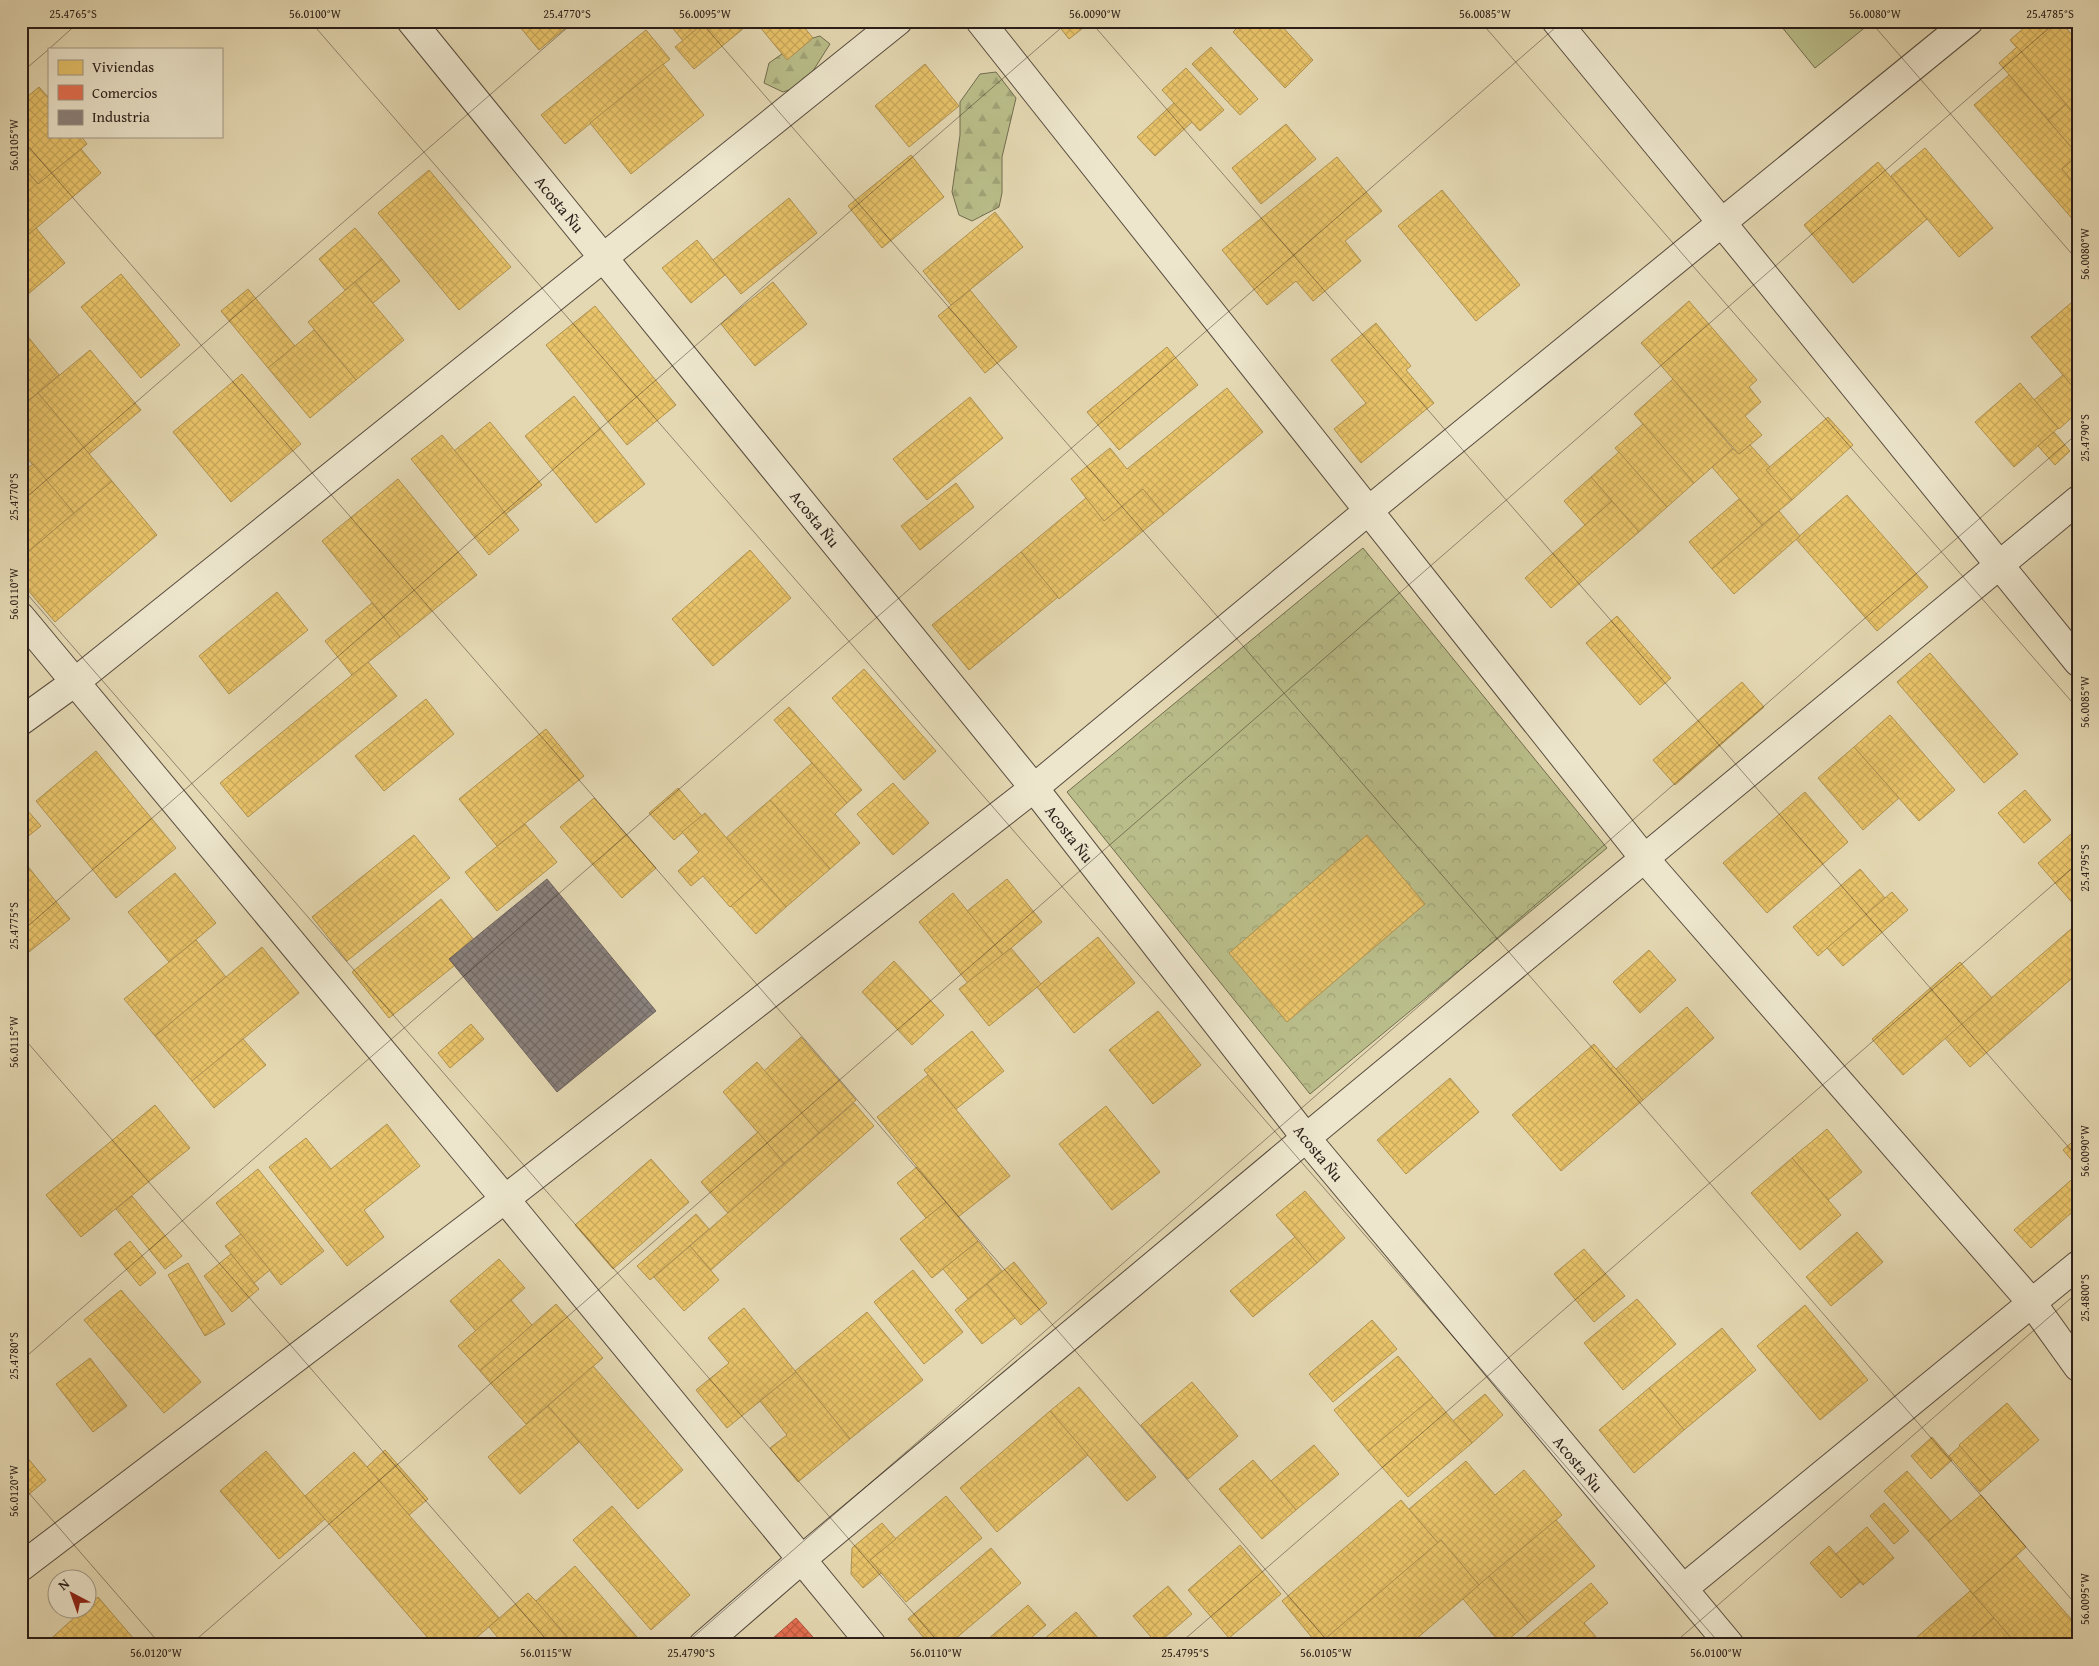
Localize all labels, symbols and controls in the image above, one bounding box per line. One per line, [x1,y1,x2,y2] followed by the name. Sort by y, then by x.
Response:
[49,5,97,22] text: 25.4765°S
[289,5,342,22] text: 56.0100°W
[543,5,591,22] text: 25.4770°S
[679,5,732,22] text: 56.0095°W
[1069,5,1122,22] text: 56.0090°W
[1459,5,1512,22] text: 56.0085°W
[1849,5,1902,22] text: 56.0080°W
[2026,5,2074,22] text: 25.4785°S
[48,48,222,138] legend
[92,56,154,77] text: Viviendas
[92,82,158,103] text: Comercios
[92,106,150,127] text: Industria
[5,118,22,171] text: 56.0105°W
[529,171,591,238] street label: Acosta Ñu
[2076,227,2093,280] text: 56.0080°W
[2076,414,2093,462] text: 25.4790°S
[5,473,22,521] text: 25.4770°S
[785,485,846,552] street label: Acosta Ñu
[5,567,22,620] text: 56.0110°W
[2076,675,2093,728] text: 56.0085°W
[1039,800,1100,868] street label: Acosta Ñu
[2076,844,2093,892] text: 25.4795°S
[5,902,22,950] text: 25.4775°S
[5,1015,22,1068] text: 56.0115°W
[1288,1120,1350,1187] street label: Acosta Ñu
[2076,1124,2093,1177] text: 56.0090°W
[2076,1274,2093,1322] text: 25.4800°S
[5,1332,22,1380] text: 25.4780°S
[1548,1430,1609,1497] street label: Acosta Ñu
[5,1464,22,1517] text: 56.0120°W
[48,1568,98,1618] north arrow
[2076,1572,2093,1625] text: 56.0095°W
[53,1573,74,1595] text: N
[130,1644,183,1661] text: 56.0120°W
[520,1644,573,1661] text: 56.0115°W
[667,1644,715,1661] text: 25.4790°S
[910,1644,963,1661] text: 56.0110°W
[1161,1644,1209,1661] text: 25.4795°S
[1300,1644,1353,1661] text: 56.0105°W
[1690,1644,1743,1661] text: 56.0100°W

